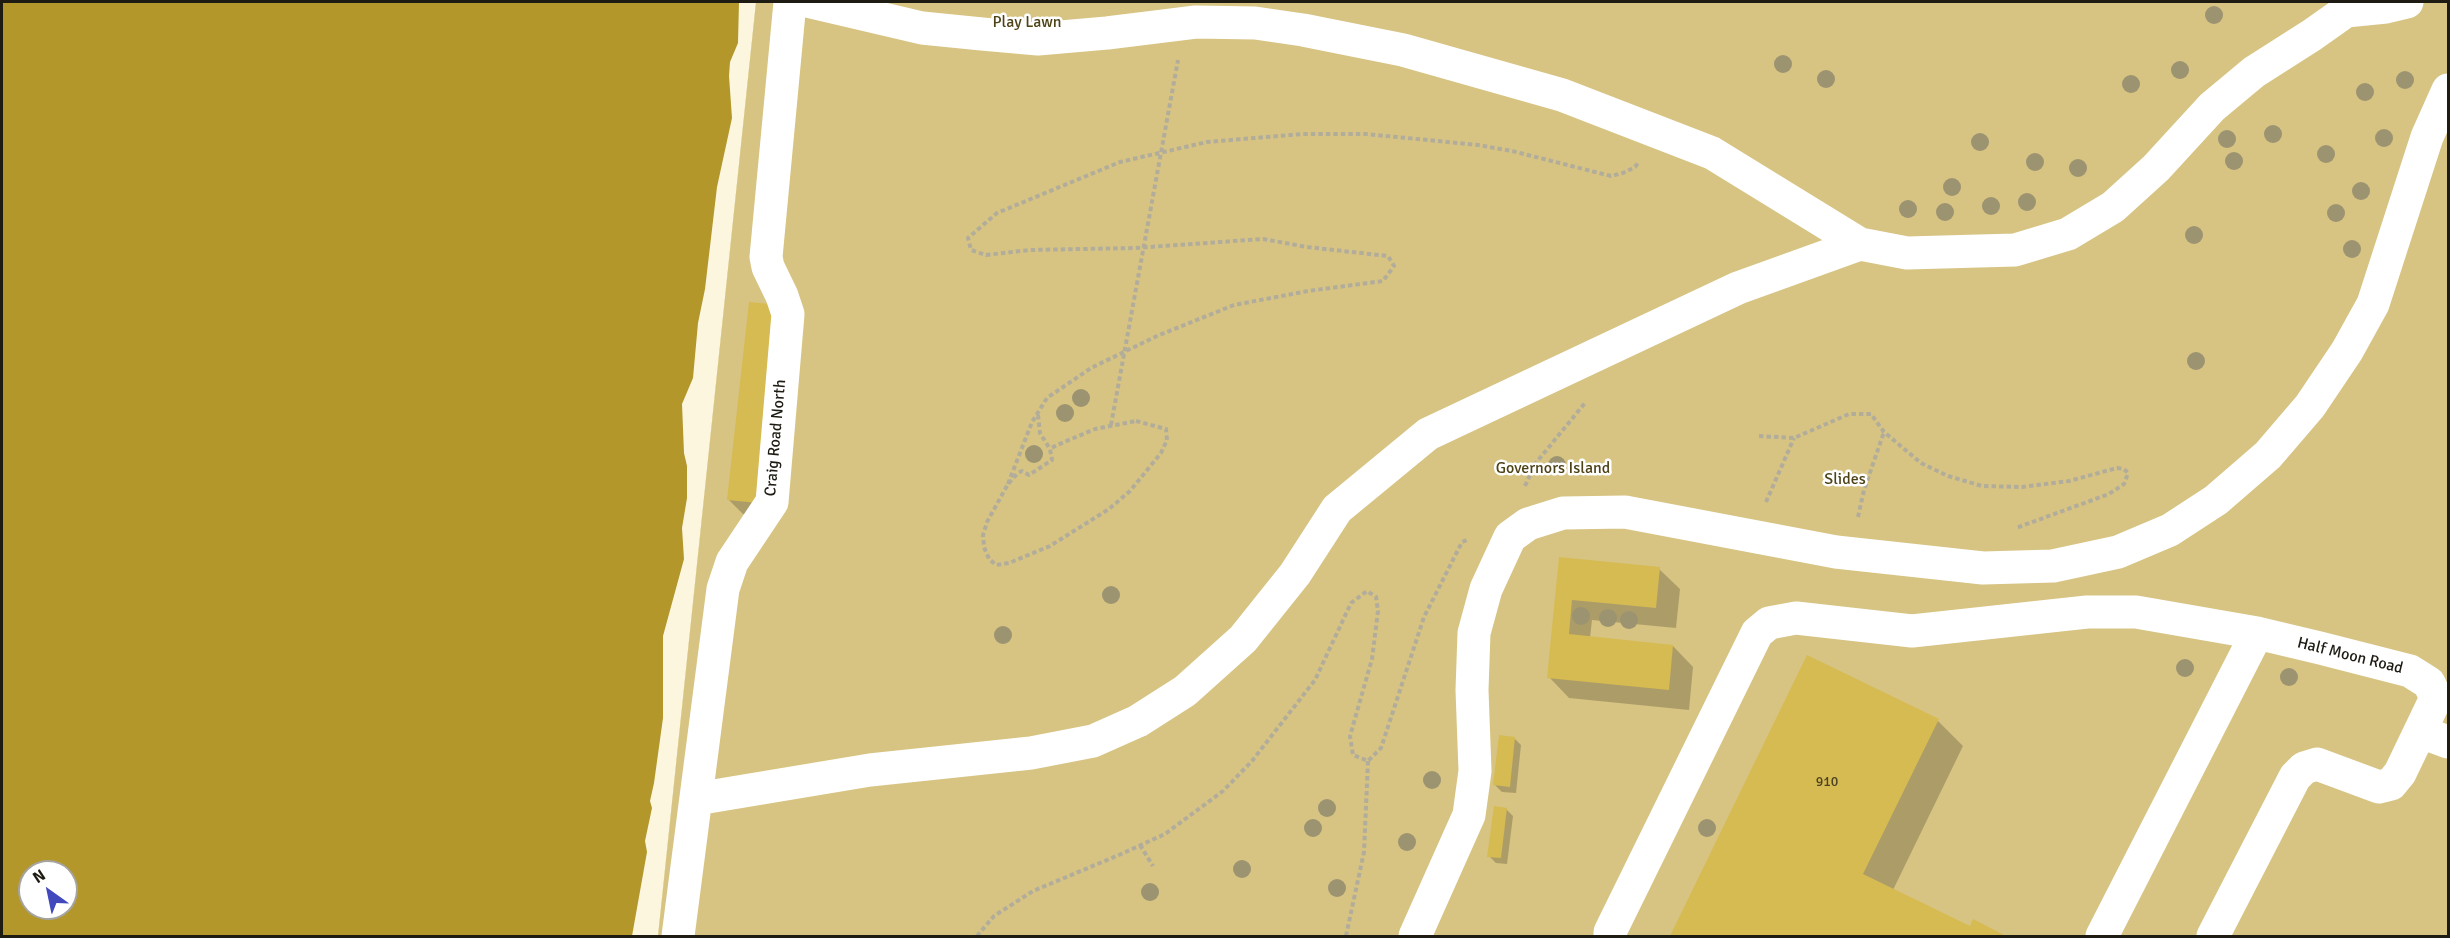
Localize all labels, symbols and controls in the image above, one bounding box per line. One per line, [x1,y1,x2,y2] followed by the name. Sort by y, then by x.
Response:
[992,13,1062,33] park label: Play Lawn
[761,379,791,497] street label: Craig Road North
[1496,459,1610,479] park label: Governors Island
[1824,470,1866,490] park label: Slides
[2295,634,2405,678] street label: Half Moon Road
[1816,774,1838,790] house number: 910
[18,860,78,920] north arrow
[29,865,49,888] text: N

